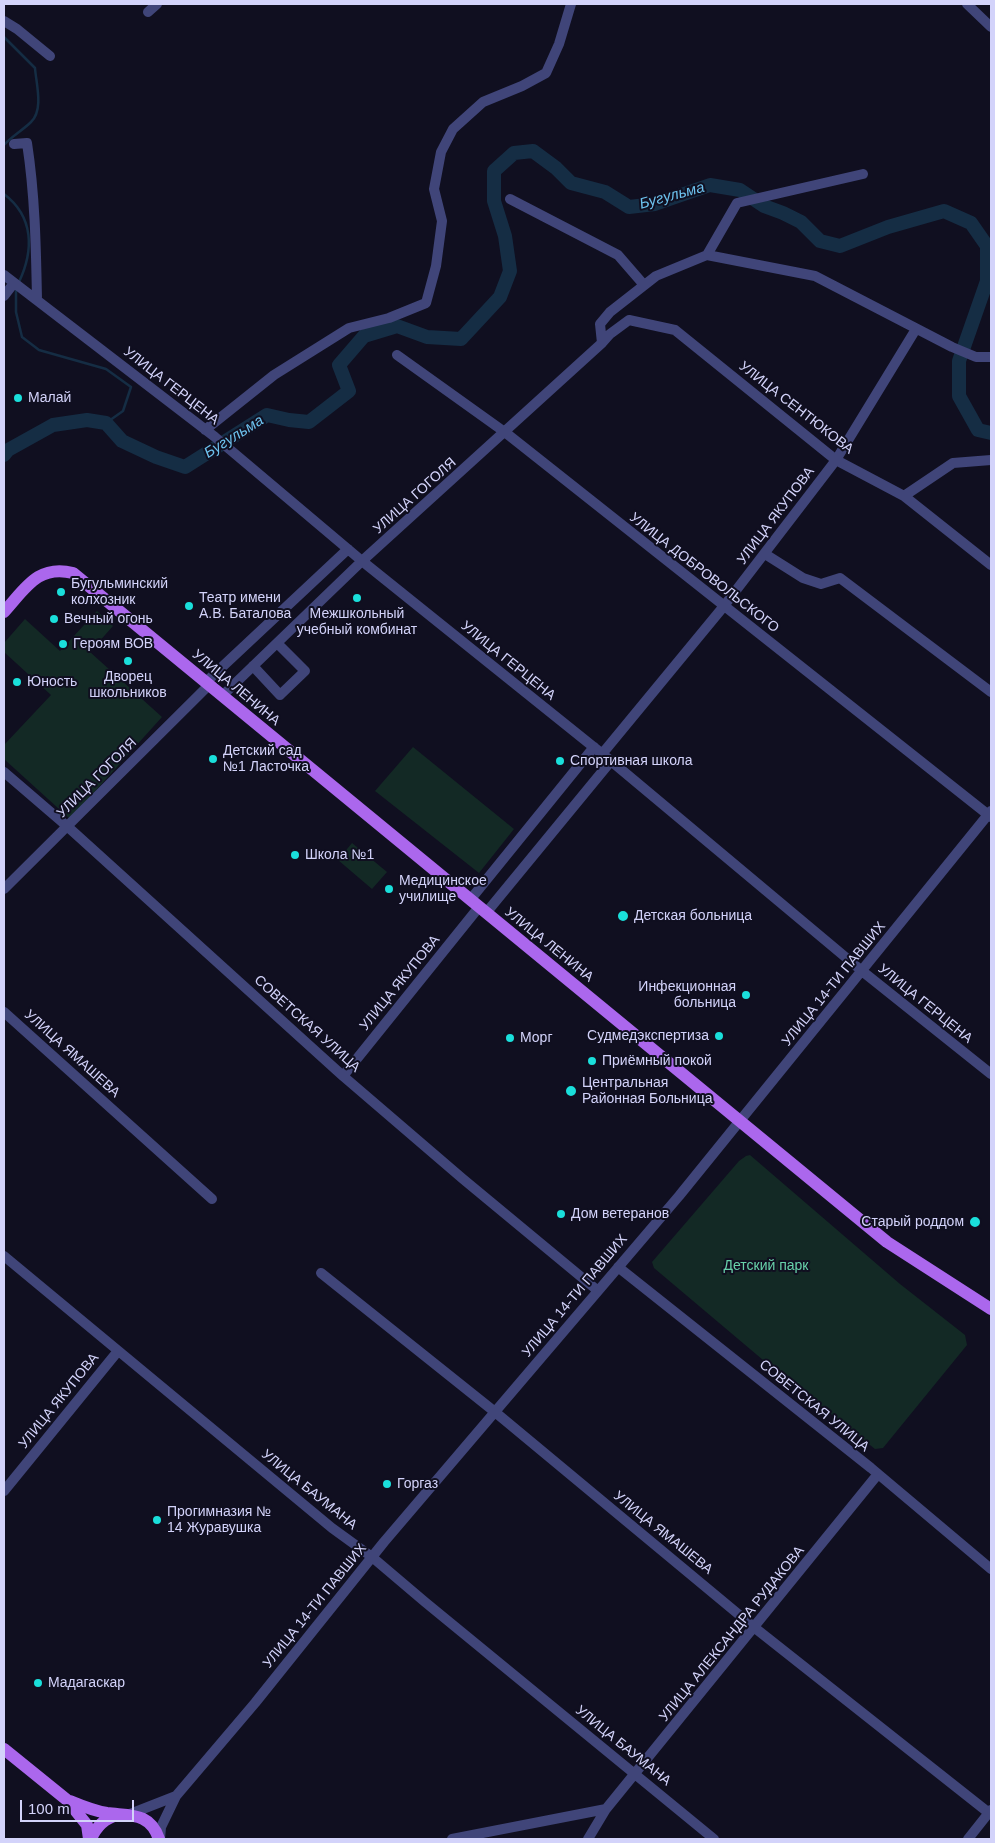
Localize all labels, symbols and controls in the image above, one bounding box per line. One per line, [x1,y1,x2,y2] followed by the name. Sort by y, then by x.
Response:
[637,179,707,213] water label: Бугульма
[120,343,222,429] street label: УЛИЦА ГЕРЦЕНА
[735,358,857,458] street label: УЛИЦА СЕНТЮКОВА
[28,390,71,406] place label: Малай
[12,392,24,404] marker: Малай
[201,412,267,462] water label: Бугульма
[370,454,460,538] street label: УЛИЦА ГОГОЛЯ
[734,464,818,568] street label: УЛИЦА ЯКУПОВА
[626,509,782,637] street label: УЛИЦА ДОБРОВОЛЬСКОГО
[71,576,168,608] place label: Бугульминский колхозник
[55,586,67,598] marker: Бугульминский колхозник
[199,590,291,622] place label: Театр имени А.В. Баталова
[351,592,363,604] marker: Межшкольный учебный комбинат
[183,600,195,612] marker: Театр имени А.В. Баталова
[297,606,417,638] place label: Межшкольный учебный комбинат
[64,611,153,627] place label: Вечный огонь
[48,613,60,625] marker: Вечный огонь
[457,618,559,704] street label: УЛИЦА ГЕРЦЕНА
[73,636,153,652] place label: Героям ВОВ
[57,638,69,650] marker: Героям ВОВ
[189,646,283,730] street label: УЛИЦА ЛЕНИНА
[122,655,134,667] marker: Дворец школьников
[89,669,167,702] place label: Дворец школьников
[27,674,77,690] place label: Юность
[11,676,23,688] marker: Юность
[54,735,140,821] street label: УЛИЦА ГОГОЛЯ
[223,743,309,776] place label: Детский сад №1 Ласточка
[207,753,219,765] marker: Детский сад №1 Ласточка
[570,753,693,769] place label: Спортивная школа
[554,755,566,767] marker: Спортивная школа
[305,847,374,863] place label: Школа №1
[289,849,301,861] marker: Школа №1
[399,873,487,906] place label: Медицинское училище
[383,883,395,895] marker: Медицинское училище
[501,904,597,986] street label: УЛИЦА ЛЕНИНА
[634,908,752,924] place label: Детская больница
[616,909,630,923] marker: Детская больница
[779,918,889,1050] street label: УЛИЦА 14-ТИ ПАВШИХ
[356,932,444,1034] street label: УЛИЦА ЯКУПОВА
[874,961,976,1047] street label: УЛИЦА ГЕРЦЕНА
[251,972,363,1076] street label: СОВЕТСКАЯ УЛИЦА
[638,979,736,1012] place label: Инфекционная больница
[740,989,752,1001] marker: Инфекционная больница
[21,1007,123,1101] street label: УЛИЦА ЯМАШЕВА
[587,1028,709,1044] place label: Судмедэкспертиза
[520,1030,552,1046] place label: Морг
[713,1030,725,1042] marker: Судмедэкспертиза
[504,1032,516,1044] marker: Морг
[602,1053,712,1069] place label: Приёмный покой
[586,1055,598,1067] marker: Приёмный покой
[582,1075,712,1108] place label: Центральная Районная Больница
[564,1084,578,1098] marker: Центральная Районная Больница
[571,1206,669,1222] place label: Дом ветеранов
[555,1208,567,1220] marker: Дом ветеранов
[861,1214,964,1230] place label: Старый роддом
[968,1215,982,1229] marker: Старый роддом
[519,1231,631,1361] street label: УЛИЦА 14-ТИ ПАВШИХ
[724,1258,808,1274] park label: Детский парк
[15,1350,103,1452] street label: УЛИЦА ЯКУПОВА
[756,1356,872,1456] street label: СОВЕТСКАЯ УЛИЦА
[258,1446,360,1534] street label: УЛИЦА БАУМАНА
[397,1476,438,1492] place label: Горгаз
[381,1478,393,1490] marker: Горгаз
[610,1488,716,1578] street label: УЛИЦА ЯМАШЕВА
[167,1504,271,1536] place label: Прогимназия № 14 Журавушка
[151,1514,163,1526] marker: Прогимназия № 14 Журавушка
[260,1540,370,1672] street label: УЛИЦА 14-ТИ ПАВШИХ
[656,1543,808,1725] street label: УЛИЦА АЛЕКСАНДРА РУДАКОВА
[48,1675,125,1691] place label: Мадагаскар
[32,1677,44,1689] marker: Мадагаскар
[572,1702,674,1790] street label: УЛИЦА БАУМАНА
[22,1790,136,1822] scale bar
[28,1800,70,1817] text: 100 m

